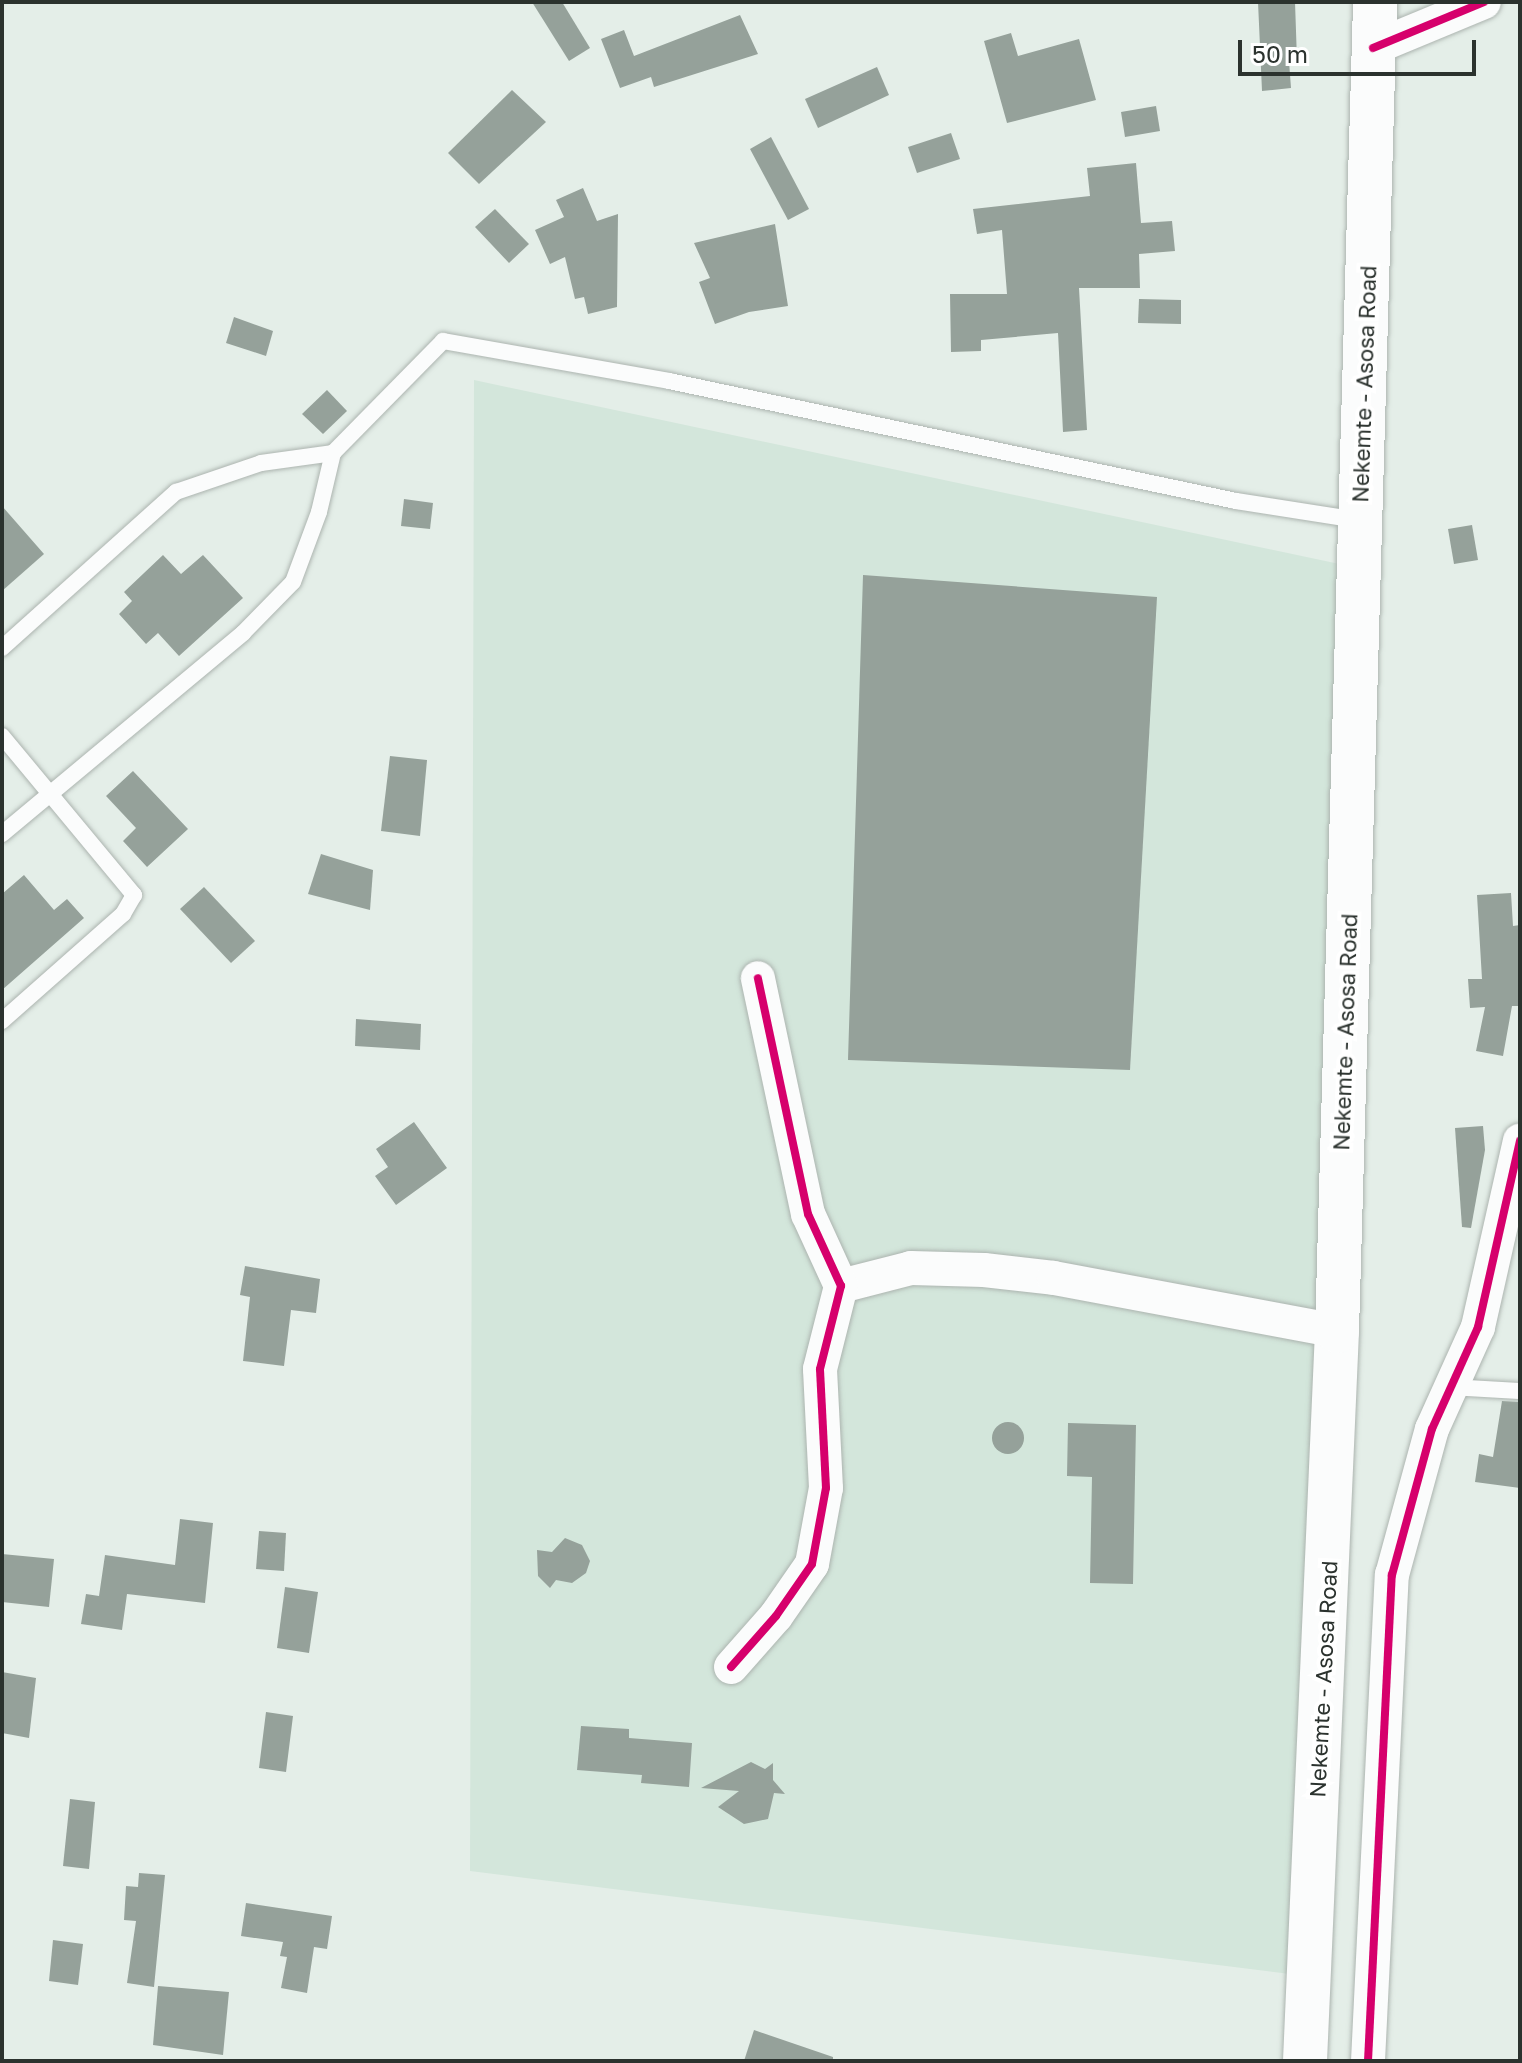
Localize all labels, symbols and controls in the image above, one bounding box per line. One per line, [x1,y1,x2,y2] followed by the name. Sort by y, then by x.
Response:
[1242,24,1480,74] scale bar
[1252,39,1308,68] text: 50 m
[1347,265,1381,503] street label: Nekemte - Asosa Road
[1328,913,1362,1151] street label: Nekemte - Asosa Road
[1304,1560,1342,1798] street label: Nekemte - Asosa Road

